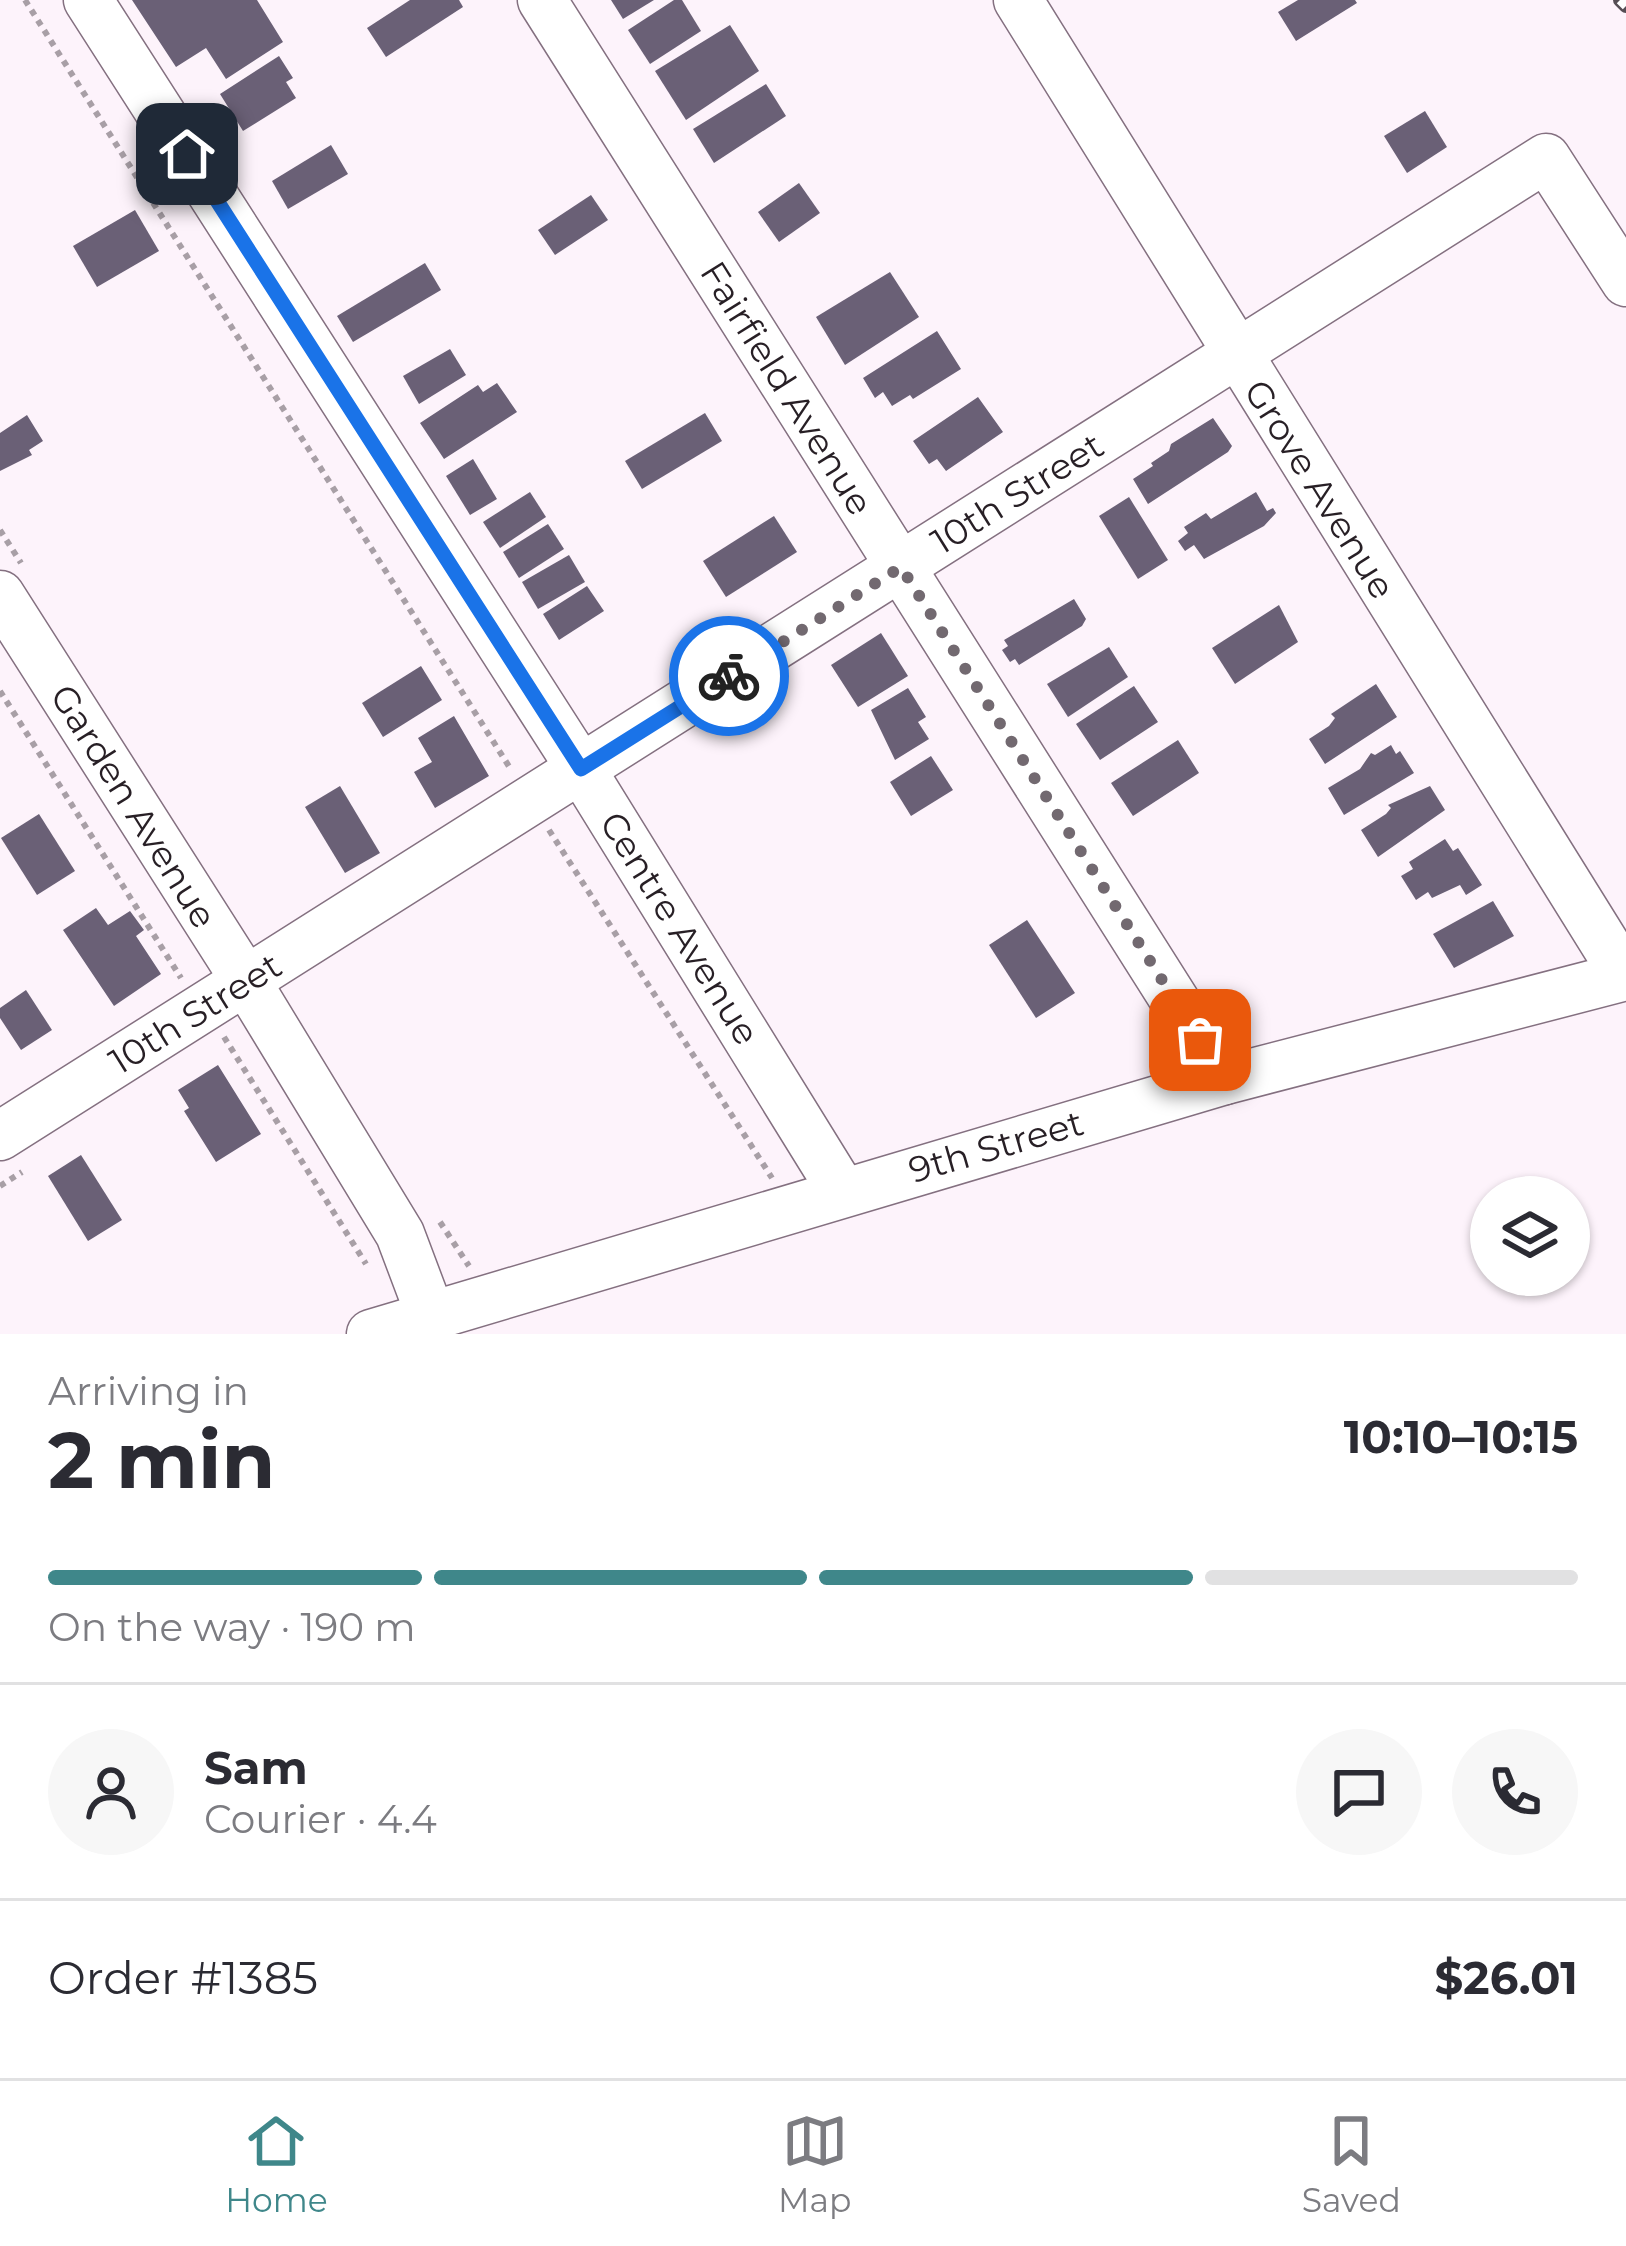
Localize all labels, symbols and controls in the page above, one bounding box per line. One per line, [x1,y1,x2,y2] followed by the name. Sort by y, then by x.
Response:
[136,103,238,205] pin
[154,121,220,187] icon: home
[691,253,883,523] street label: Fairfield Avenue
[1235,371,1405,607] street label: Grove Avenue
[923,423,1111,563] street label: 10th Street
[669,616,789,736] courier
[696,643,762,709] icon: bike
[41,676,227,936] street label: Garden Avenue
[591,803,769,1053] street label: Centre Avenue
[101,943,289,1083] street label: 10th Street
[1149,989,1251,1091] pin
[1167,1007,1233,1073] icon: bag
[904,1100,1088,1192] street label: 9th Street
[1470,1176,1590,1296] map controls
[1470,1176,1590,1296] button: layers
[48,1367,249,1415] text: Arriving in
[1344,1409,1578,1464] text: 10:10–10:15
[48,1412,275,1508] text: 2 min
[48,1603,416,1651] text: On the way · 190 m
[48,1729,174,1855] button: person
[1296,1729,1422,1855] button: chat
[1452,1729,1578,1855] button: phone
[204,1740,308,1795] text: Sam
[204,1795,437,1843] text: Courier · 4.4
[48,1950,318,2005] text: Order #1385
[1434,1950,1578,2005] text: $26.01
[225,2108,328,2220] tab: Home
[778,2108,851,2220] tab: Map
[1302,2108,1401,2220] tab: Saved

